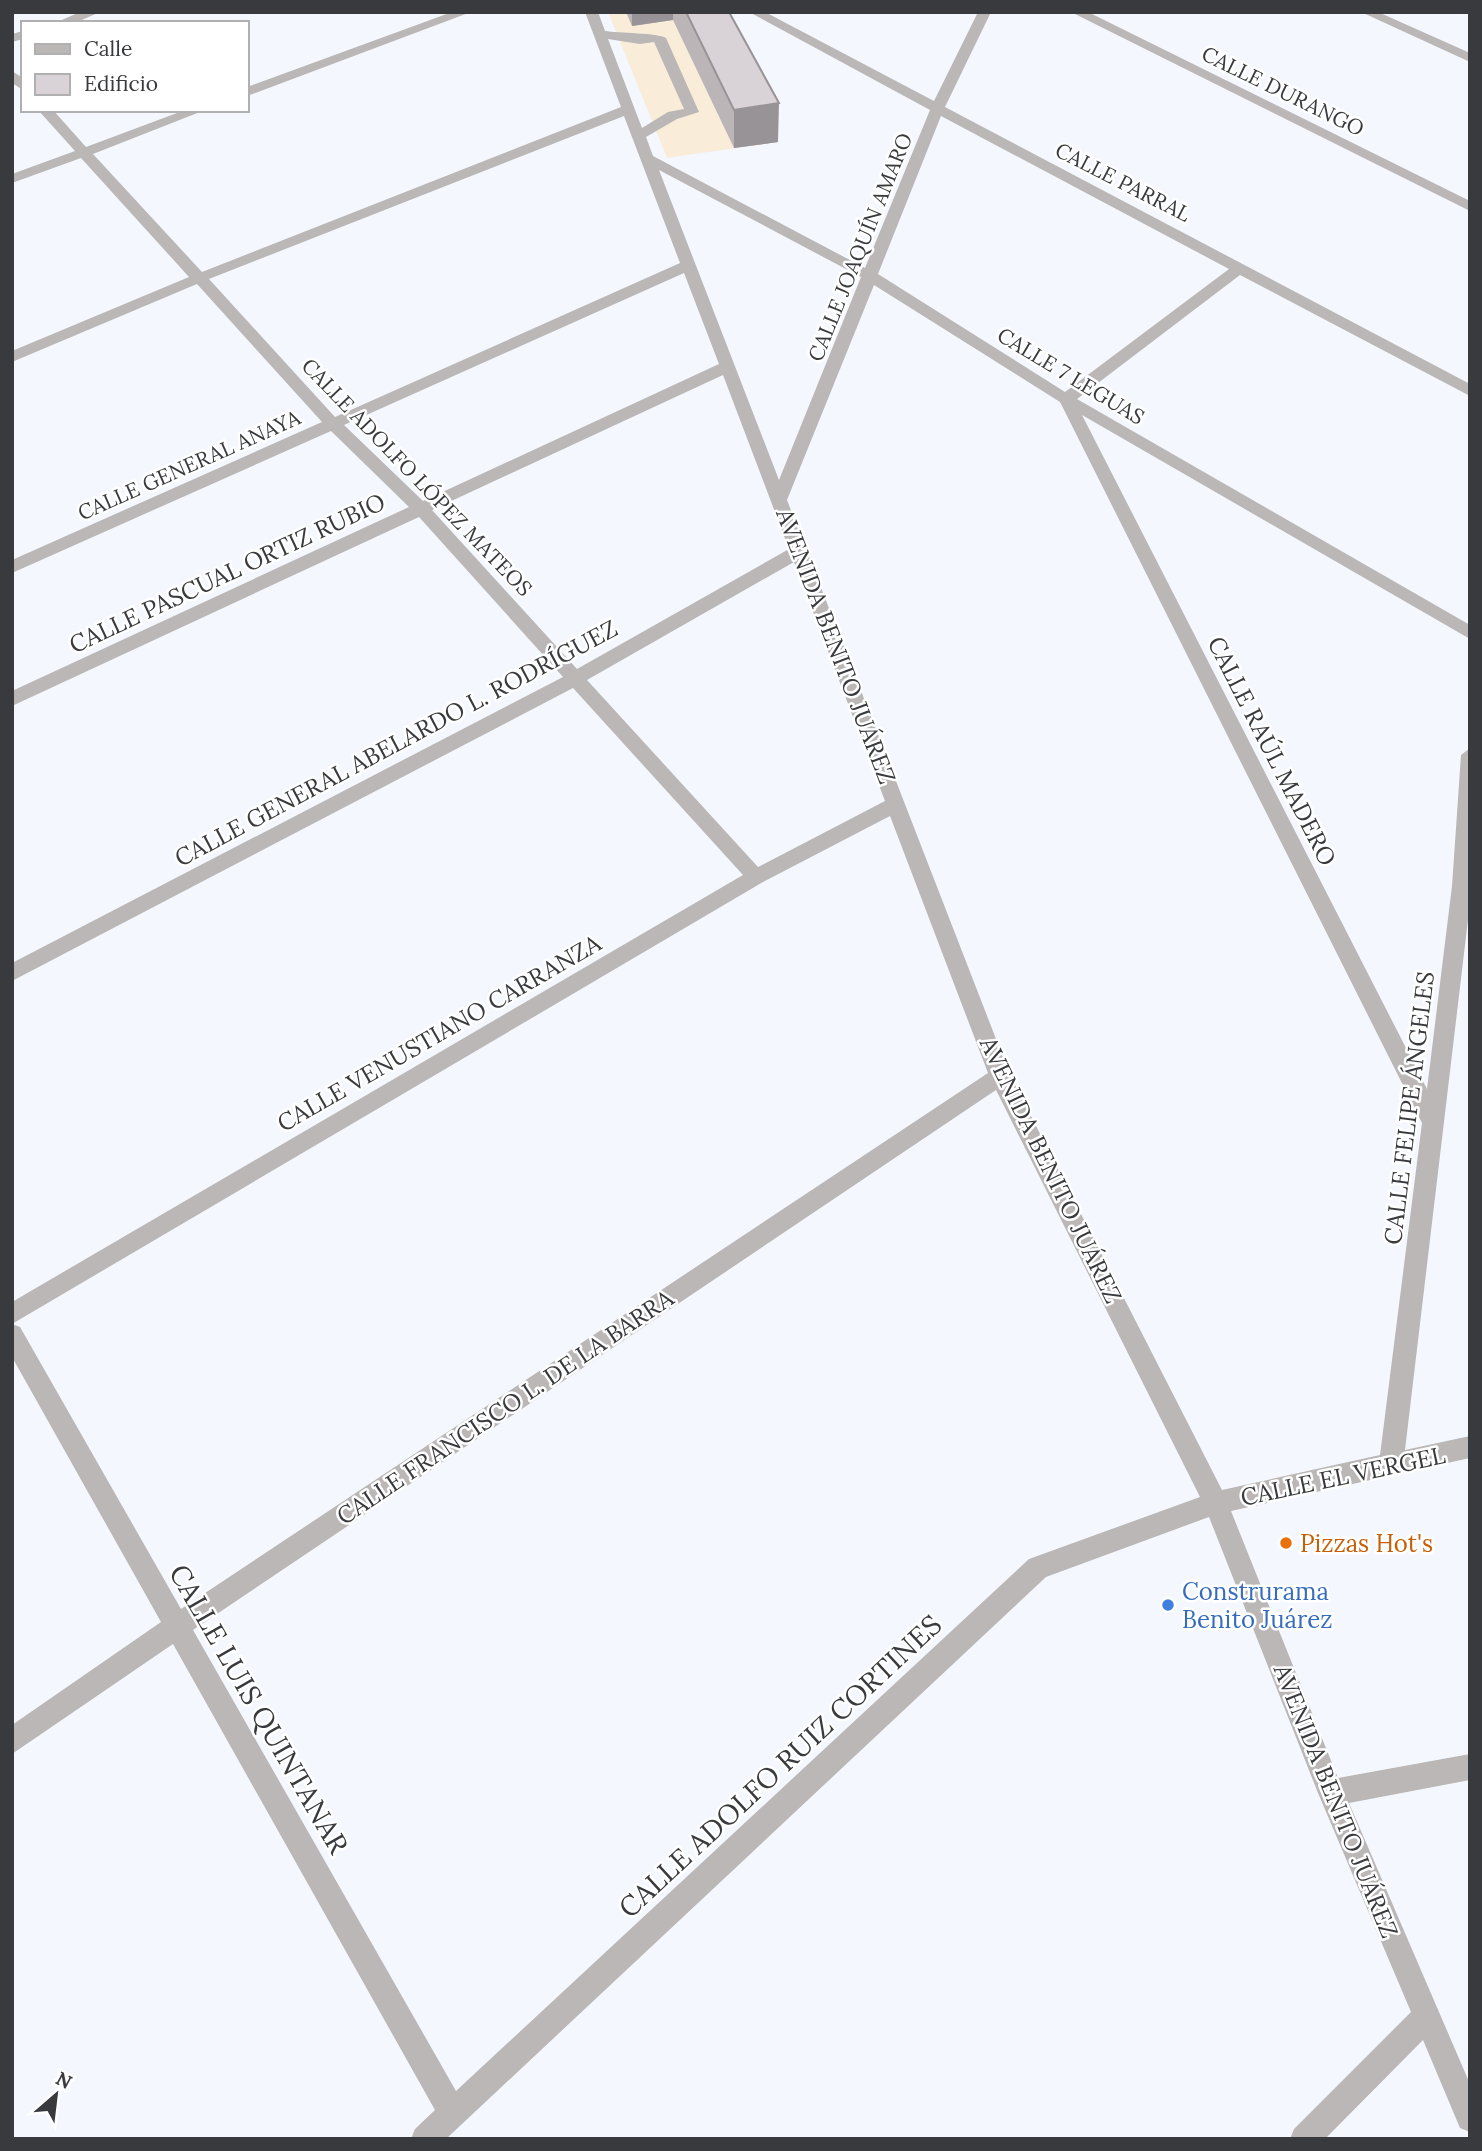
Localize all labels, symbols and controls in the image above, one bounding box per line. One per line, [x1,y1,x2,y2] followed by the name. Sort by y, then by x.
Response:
[21,21,248,112] legend
[84,35,132,62] text: Calle
[1197,40,1369,142] street label: CALLE DURANGO
[84,70,158,97] text: Edificio
[802,129,918,365] street label: CALLE JOAQUÍN AMARO
[1051,136,1195,228] street label: CALLE PARRAL
[992,321,1150,431] street label: CALLE 7 LEGUAS
[296,352,538,602] street label: CALLE ADOLFO LÓPEZ MATEOS
[73,403,305,526] street label: CALLE GENERAL ANAYA
[64,486,390,660] street label: CALLE PASCUAL ORTIZ RUBIO
[769,503,903,788] street label: AVENIDA BENITO JUÁREZ
[169,613,623,873] street label: CALLE GENERAL ABELARDO L. RODRÍGUEZ
[1201,631,1343,871] street label: CALLE RAÚL MADERO
[272,927,607,1139] street label: CALLE VENUSTIANO CARRANZA
[1377,970,1441,1246] street label: CALLE FELIPE ÁNGELES
[972,1031,1129,1308] street label: AVENIDA BENITO JUÁREZ
[331,1282,680,1532] street label: CALLE FRANCISCO L. DE LA BARRA
[1238,1439,1448,1513] street label: CALLE EL VERGEL
[1300,1528,1433,1559] place label: Pizzas Hot's
[1278,1535,1294,1551] marker: Pizzas Hot's
[161,1558,357,1861] street label: CALLE LUIS QUINTANAR
[1182,1576,1332,1635] place label: Construrama Benito Juárez
[1160,1597,1176,1613] marker: Construrama Benito Juárez
[611,1607,949,1925] street label: CALLE ADOLFO RUIZ CORTINES
[1266,1659,1405,1942] street label: AVENIDA BENITO JUÁREZ
[21,2060,91,2130] north arrow
[52,2066,76,2094] text: N

